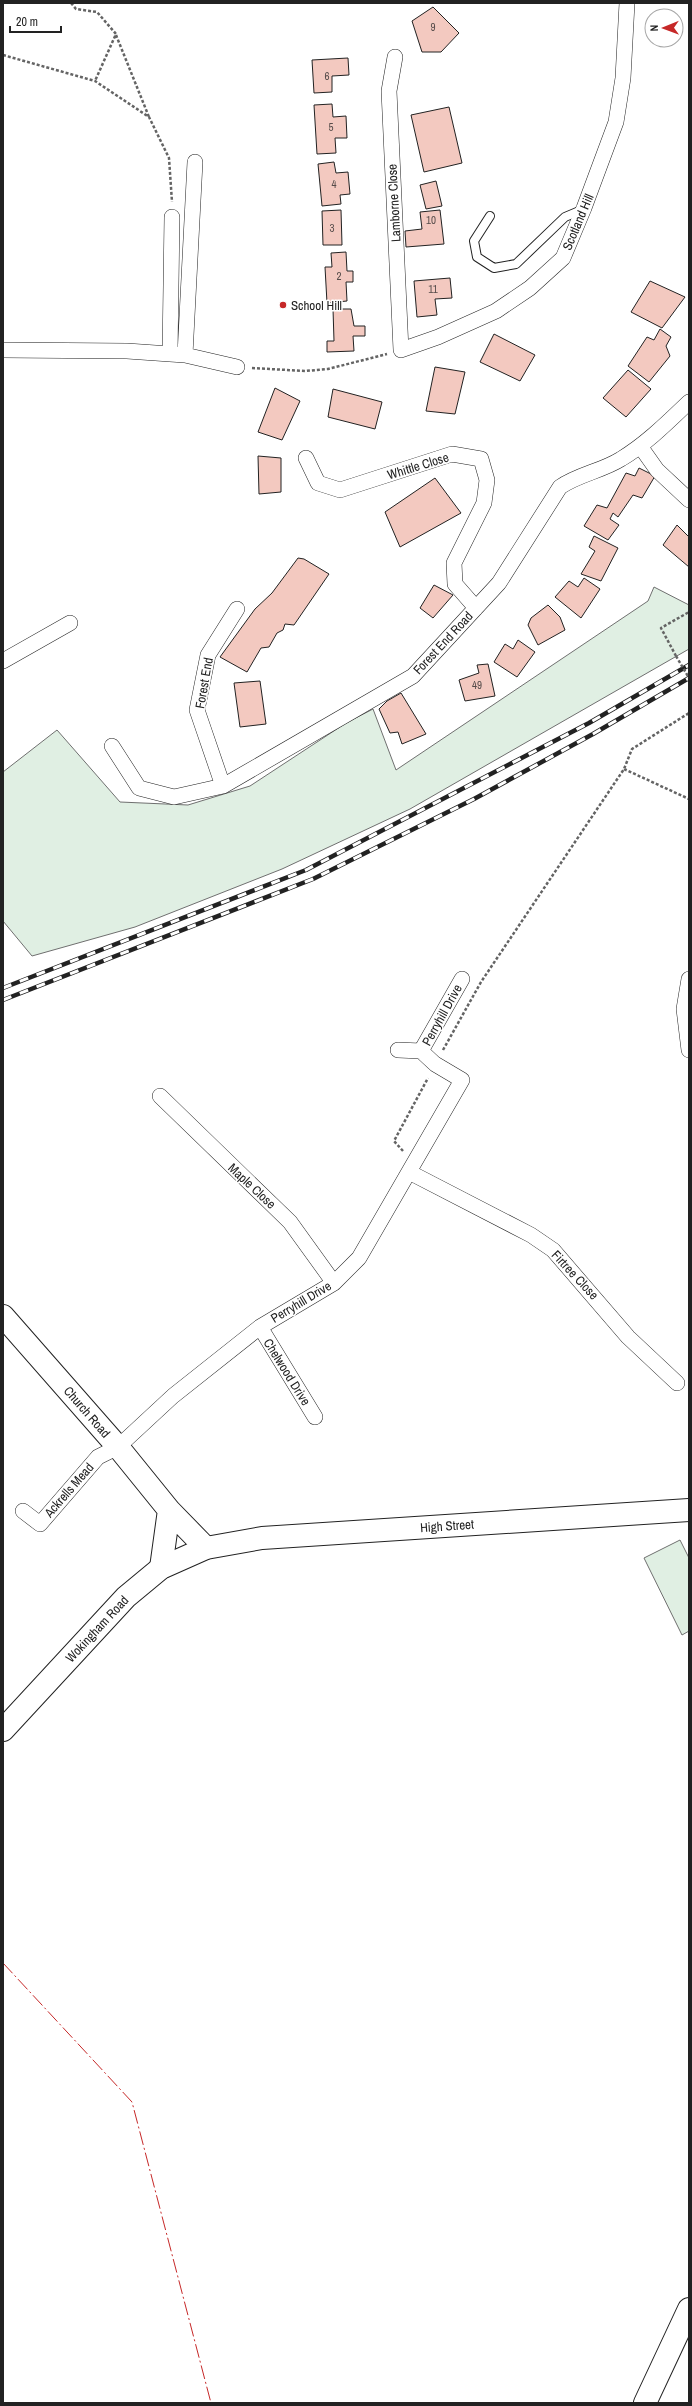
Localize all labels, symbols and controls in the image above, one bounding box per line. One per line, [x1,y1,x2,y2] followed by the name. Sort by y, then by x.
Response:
[10,8,61,34] scale bar
[644,8,684,48] north arrow
[16,14,38,30] text: 20 m
[430,20,436,34] house number: 9
[647,25,661,32] text: N
[324,69,330,83] house number: 6
[328,120,334,134] house number: 5
[383,163,405,243] street label: Lamborne Close
[331,177,337,191] house number: 4
[558,191,598,253] street label: Scotland Hill
[426,213,436,227] house number: 10
[329,221,335,235] house number: 3
[336,269,342,283] house number: 2
[428,282,438,296] house number: 11
[291,297,342,314] place label: School Hill
[278,300,288,310] marker: School Hill
[385,449,451,483] street label: Whittle Close
[409,608,477,678] street label: Forest End Road
[191,656,217,710] street label: Forest End
[472,678,482,692] house number: 49
[418,981,466,1049] street label: Perryhill Drive
[225,1160,280,1212] street label: Maple Close
[548,1247,602,1303] street label: Firtree Close
[268,1277,334,1327] street label: Perryhill Drive
[260,1335,314,1409] street label: Chelwood Drive
[60,1383,114,1441] street label: Church Road
[40,1459,97,1522] street label: Ackrells Mead
[420,1516,475,1536] street label: High Street
[62,1592,132,1666] street label: Wokingham Road

